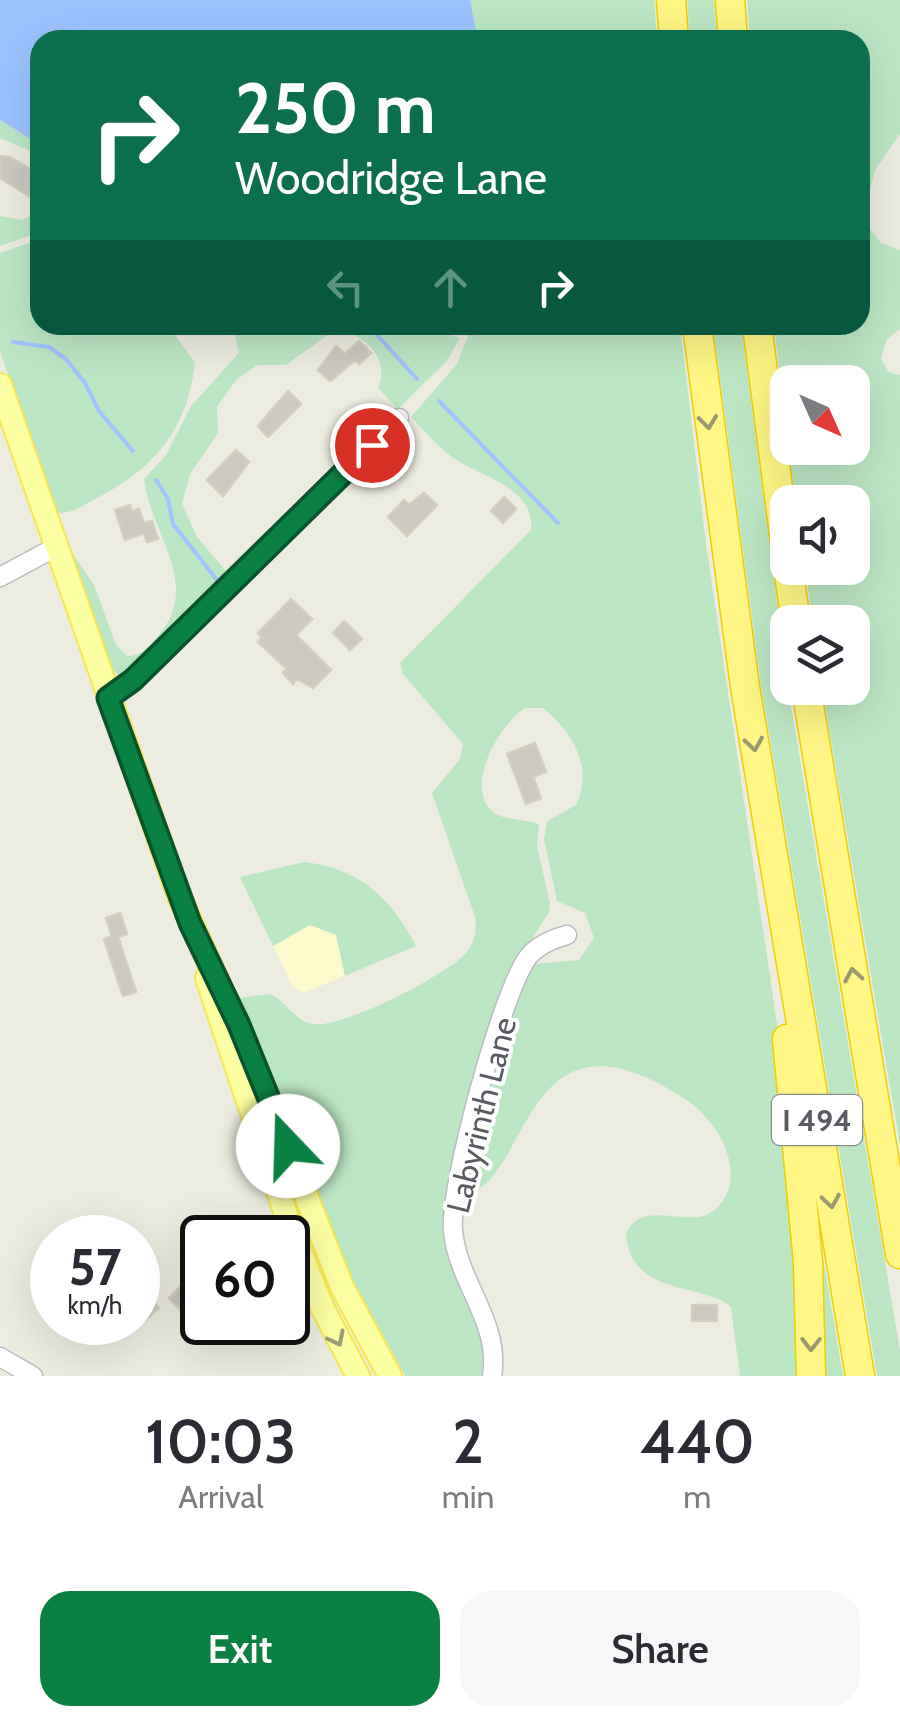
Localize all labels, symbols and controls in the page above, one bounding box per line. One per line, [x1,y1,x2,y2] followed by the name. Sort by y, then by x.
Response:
[235,65,436,151] text: 250 m
[70,70,200,200] icon: right
[235,151,547,205] text: Woodridge Lane
[318,260,373,315] icon: left
[423,260,478,315] icon: ahead
[528,260,583,315] icon: right
[770,365,870,465] north arrow
[770,365,870,705] map controls
[330,403,415,488] pin
[697,414,718,430] one-way arrow
[345,418,400,473] icon: arrive
[770,485,870,585] button: sound
[770,605,870,705] button: layers
[743,735,764,752] one-way arrow
[843,966,864,983] one-way arrow
[438,1013,524,1217] street label: Labyrinth Lane
[236,1094,340,1198] position arrow
[772,1095,862,1145] road number: I 494
[820,1193,841,1209] one-way arrow
[180,1215,310,1345] speed limit sign: 60
[69,1237,121,1298] text: 57
[68,1290,122,1320] text: km/h
[325,1328,345,1346] one-way arrow
[800,1338,822,1353] one-way arrow
[145,1405,296,1478] text: 10:03
[452,1405,484,1478] text: 2
[640,1405,755,1478] text: 440
[178,1477,263,1516] text: Arrival
[442,1477,494,1516] text: min
[683,1477,711,1516] text: m
[40,1591,440,1706] button: Exit
[460,1591,860,1706] button: Share

